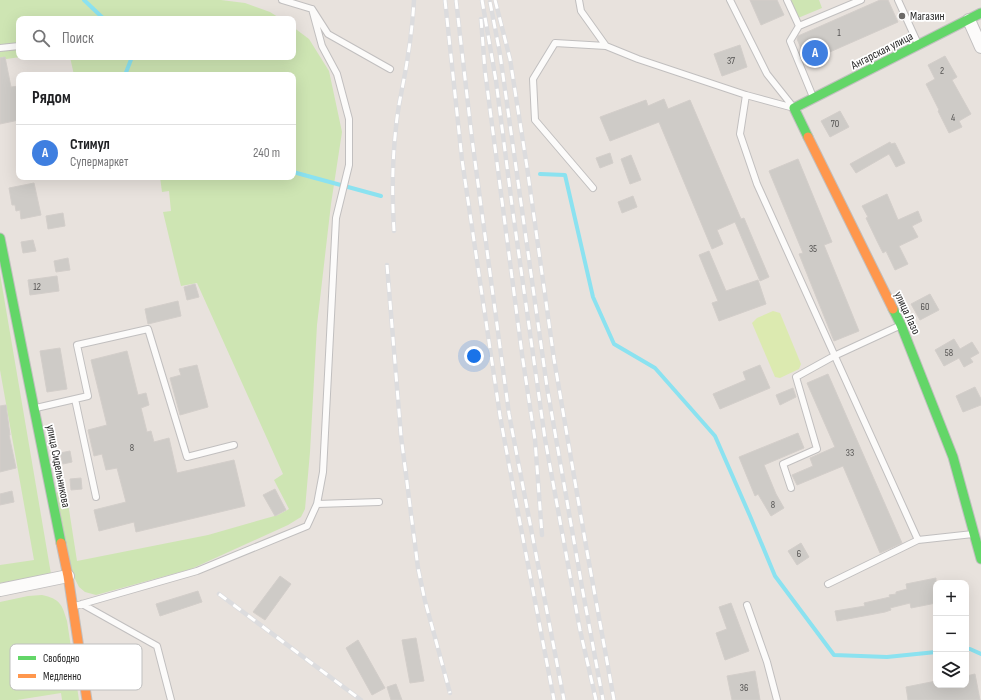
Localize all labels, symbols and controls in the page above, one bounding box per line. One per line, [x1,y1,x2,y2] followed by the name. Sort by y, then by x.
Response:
[910,9,944,24] place label: Магазин
[897,11,907,21] marker: Магазин
[16,16,296,60] search box
[30,27,52,49] icon: search
[837,27,841,39] house number: 1
[62,29,94,48] text: Поиск
[847,29,916,74] street label: Ангарская улица
[802,38,828,68] pin: A
[727,55,735,67] house number: 37
[940,65,944,77] house number: 2
[32,88,71,108] text: Рядом
[951,112,955,124] house number: 4
[831,118,839,130] house number: 70
[70,135,110,154] text: Стимул
[42,145,48,161] text: A
[253,145,280,161] text: 240 m
[70,154,128,170] text: Супермаркет
[809,243,817,255] house number: 35
[33,281,41,293] house number: 12
[891,289,923,337] street label: улица Лазо
[921,301,929,313] house number: 60
[464,346,484,366] your location
[945,347,953,359] house number: 58
[43,423,73,509] street label: улица Сидельникова
[130,442,134,454] house number: 8
[846,447,854,459] house number: 33
[771,499,775,511] house number: 8
[797,548,801,560] house number: 6
[933,580,969,688] map controls
[933,580,969,616] button: +
[933,616,969,652] button: −
[10,644,142,690] legend
[43,652,80,665] text: Свободно
[933,652,969,688] button: layers
[43,670,82,683] text: Медленно
[740,682,748,694] house number: 36

